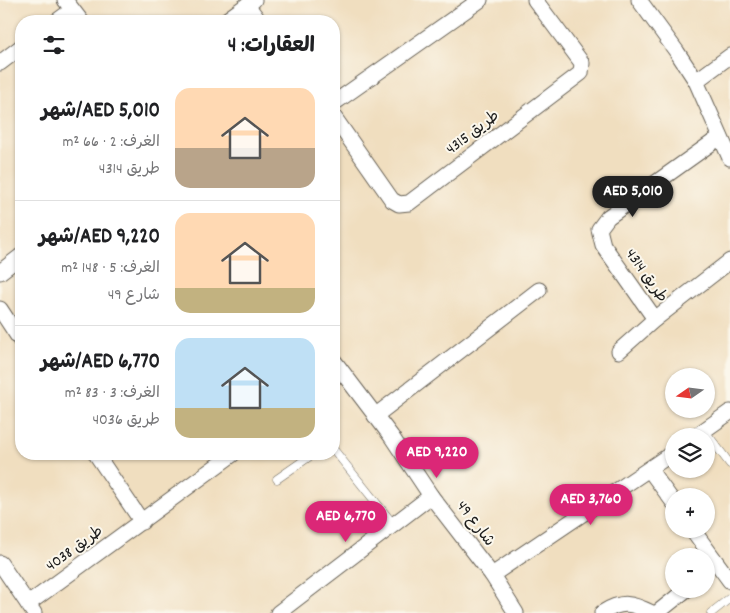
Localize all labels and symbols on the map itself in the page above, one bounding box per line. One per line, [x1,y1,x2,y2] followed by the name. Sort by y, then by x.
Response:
[441,105,505,161] street label: طريق 4315
[576,176,690,218] pin: AED 5,010
[619,244,673,308] street label: طريق 4314
[665,368,715,418] north arrow
[380,436,494,479] pin: AED 9,220
[534,484,648,526] pin: AED 3,760
[450,496,500,552] street label: شارع 49
[289,500,403,543] pin: AED 6,770
[41,520,109,578] street label: طريق 4038

